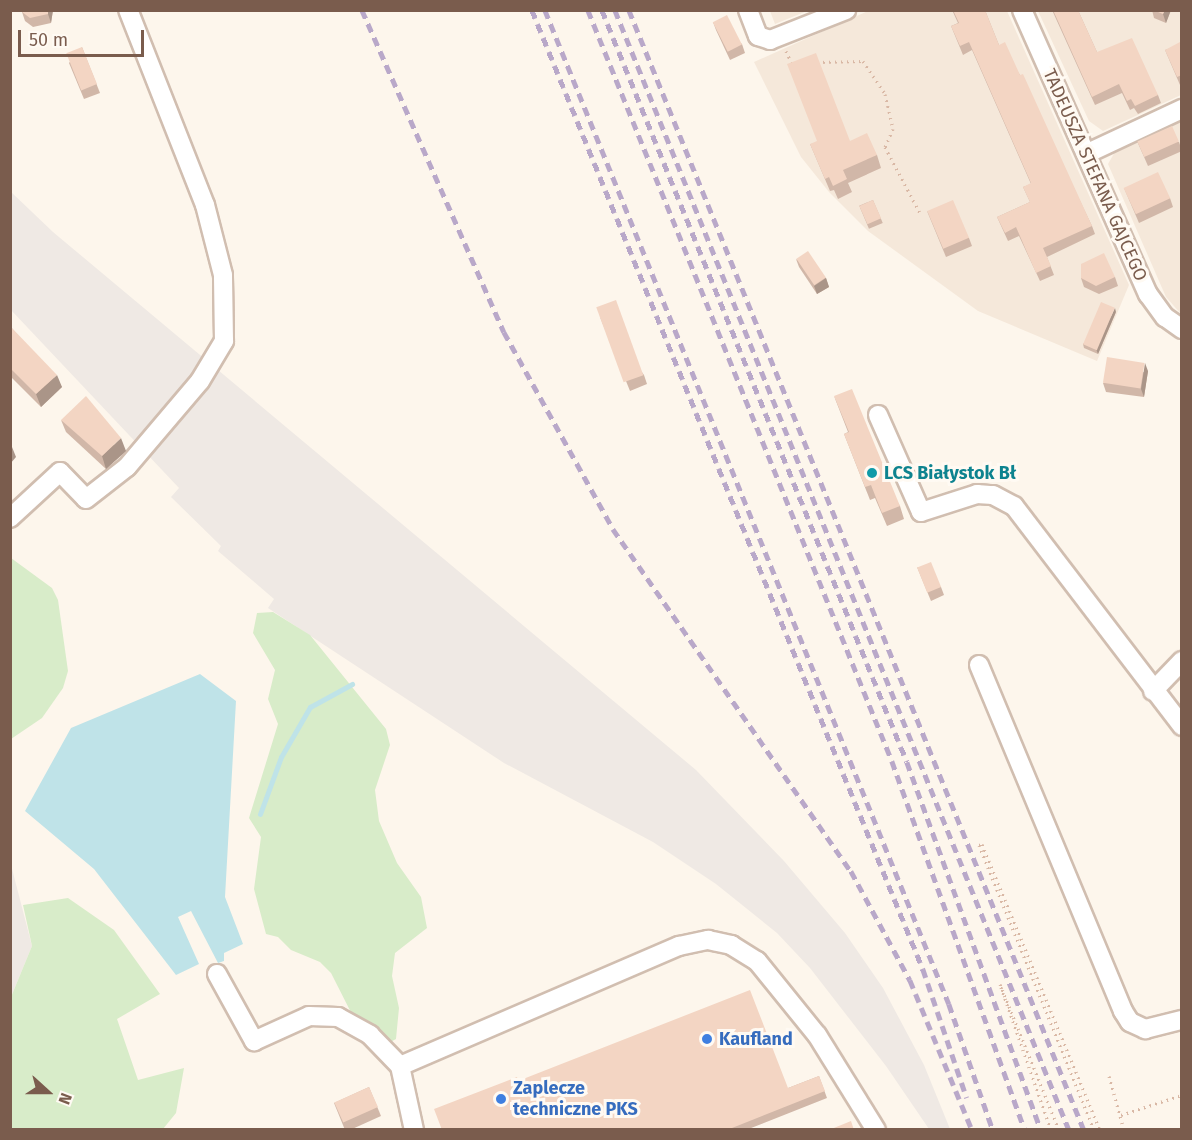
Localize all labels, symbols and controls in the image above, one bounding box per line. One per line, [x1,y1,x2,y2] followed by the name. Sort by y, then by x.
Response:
[21,18,147,56] scale bar
[29,29,68,51] text: 50 m
[1038,65,1152,285] street label: TADEUSZA STEFANA GAJCEGO
[884,462,1016,484] place label: LCS Białystok Bł
[865,466,879,480] marker: LCS Białystok Bł
[719,1028,793,1050] place label: Kaufland
[700,1032,714,1046] marker: Kaufland
[18,1062,78,1122] north arrow
[513,1078,638,1120] place label: Zaplecze techniczne PKS
[55,1090,76,1107] text: N
[494,1092,508,1106] marker: Zaplecze techniczne PKS

